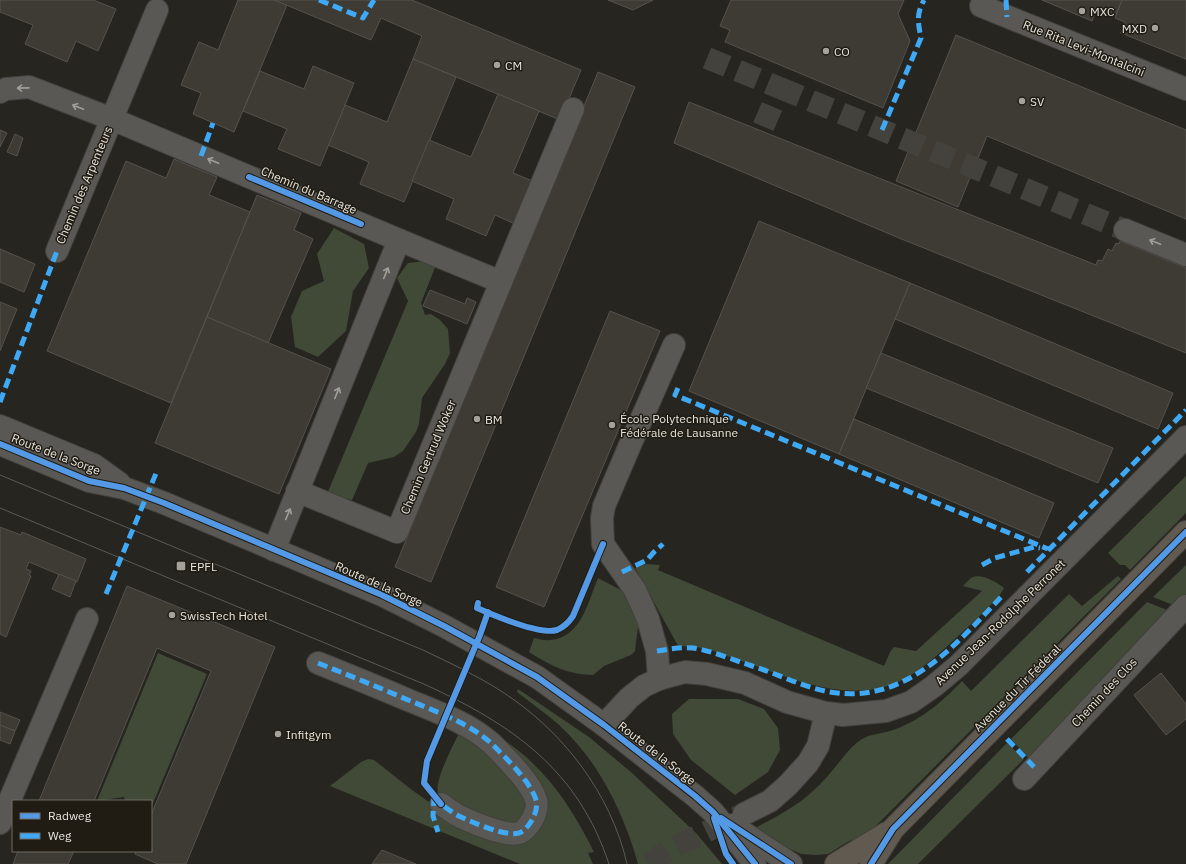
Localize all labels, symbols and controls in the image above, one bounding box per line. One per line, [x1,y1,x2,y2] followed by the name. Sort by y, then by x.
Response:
[1090,4,1115,19] place label: MXC
[1077,6,1087,16] marker: MXC
[1021,17,1147,79] street label: Rue Rita Levi-Montalcini
[1122,21,1147,36] place label: MXD
[1150,23,1160,33] marker: MXD
[834,44,850,59] place label: CO
[821,46,831,56] marker: CO
[505,58,522,73] place label: CM
[492,60,502,70] marker: CM
[17,84,30,92] one-way arrow
[1030,94,1045,109] place label: SV
[1017,96,1027,106] marker: SV
[73,102,85,110] one-way arrow
[52,124,116,246] street label: Chemin des Arpenteurs
[207,157,219,165] one-way arrow
[259,163,360,217] street label: Chemin du Barrage
[1150,238,1162,246] one-way arrow
[382,267,390,279] one-way arrow
[334,388,341,400] one-way arrow
[397,397,459,517] street label: Chemin Gertrud Woker
[620,411,738,440] place label: École Polytechnique Fédérale de Lausanne
[485,412,503,427] place label: BM
[472,414,482,424] marker: BM
[607,420,617,430] marker: École Polytechnique Fédérale de Lausanne
[9,430,103,478] street label: Route de la Sorge
[285,508,292,520] one-way arrow
[932,556,1068,688] street label: Avenue Jean-Rodolphe Perronet
[333,558,425,610] street label: Route de la Sorge
[190,559,217,574] place label: EPFL
[175,560,187,572] marker: EPFL
[180,608,268,623] place label: SwissTech Hotel
[167,610,177,620] marker: SwissTech Hotel
[970,641,1064,735] street label: Avenue du Tir Fédéral
[1068,654,1140,730] street label: Chemin des Clos
[615,718,699,788] street label: Route de la Sorge
[286,727,331,742] place label: Infitgym
[273,729,283,739] marker: Infitgym
[12,800,152,852] legend
[48,808,92,823] text: Radweg
[48,828,72,843] text: Weg

